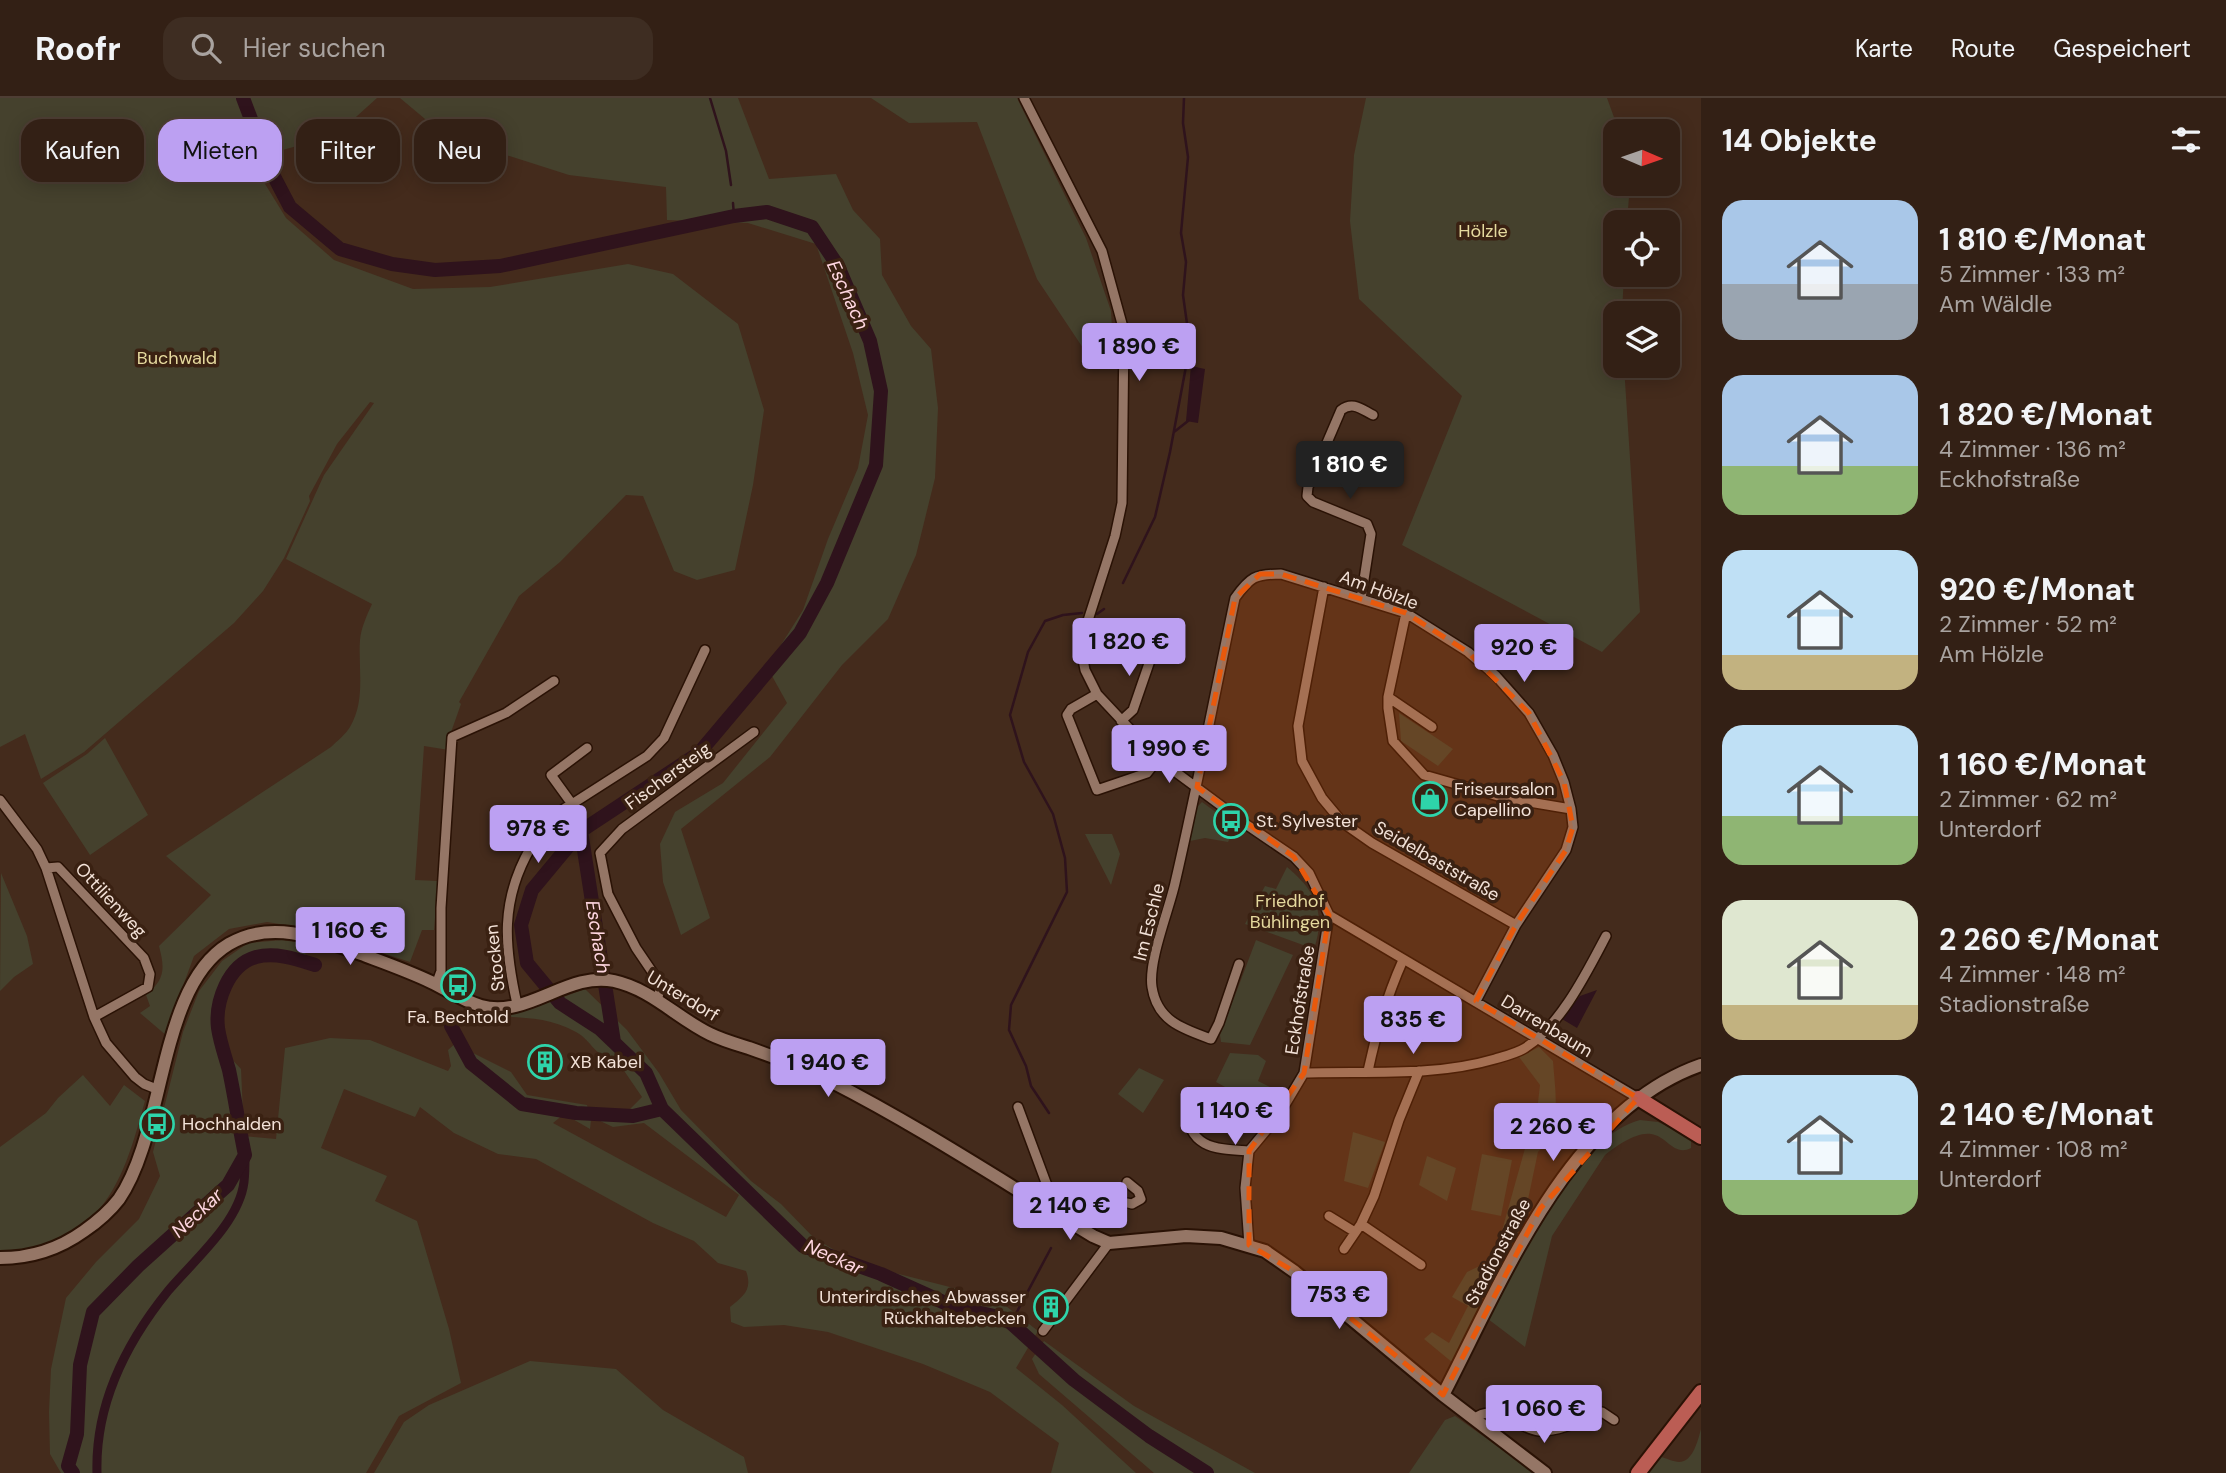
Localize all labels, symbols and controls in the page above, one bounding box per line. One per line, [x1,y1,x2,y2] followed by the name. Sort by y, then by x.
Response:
[163,17,653,80] search box
[35,27,121,70] text: Roofr
[187,29,225,67] icon: search
[243,31,386,65] text: Hier suchen
[1855,33,1913,64] text: Karte
[1951,33,2015,64] text: Route
[2053,33,2191,64] text: Gespeichert
[21,119,144,182] chip: Kaufen
[158,119,282,182] chip: Mieten
[296,119,400,182] chip: Filter
[414,119,506,182] chip: Neu
[1603,119,1680,196] north arrow
[1603,119,1680,378] map controls
[1722,121,1877,160] text: 14 Objekte
[2167,121,2205,159] icon: filters
[1603,210,1680,287] button: locate
[1458,219,1508,243] park label: Hölzle
[1939,220,2146,259] text: 1 810 €/Monat
[1778,228,1862,312] icon: home
[821,256,875,334] water label: Eschach
[1939,259,2125,289] text: 5 Zimmer · 133 m²
[1939,289,2052,319] text: Am Wäldle
[1603,301,1680,378] button: layers
[1074,324,1204,383] pin: 1 890 €
[1098,331,1180,361] text: 1 890 €
[137,346,217,370] park label: Buchwald
[1939,395,2153,434] text: 1 820 €/Monat
[1778,403,1862,487] icon: home
[1939,434,2126,464] text: 4 Zimmer · 136 m²
[1285,442,1415,501] pin: 1 810 €
[1312,449,1388,479] text: 1 810 €
[1939,464,2080,494] text: Eckhofstraße
[1336,565,1422,615] street label: Am Hölzle
[1939,570,2135,609] text: 920 €/Monat
[1778,578,1862,662] icon: home
[1939,609,2117,639] text: 2 Zimmer · 52 m²
[1064,618,1194,678] pin: 1 820 €
[1475,624,1573,684] pin: 920 €
[1088,626,1170,656] text: 1 820 €
[1490,632,1558,662] text: 920 €
[1939,639,2044,669] text: Am Hölzle
[1104,726,1234,785] pin: 1 990 €
[1128,733,1210,763] text: 1 990 €
[620,737,716,815] street label: Fischersteig
[1939,745,2147,784] text: 1 160 €/Monat
[1778,753,1862,837] icon: home
[1454,777,1555,822] place label: Friseursalon Capellino
[1411,780,1449,818] shop icon: Friseursalon Capellino
[1939,784,2117,814] text: 2 Zimmer · 62 m²
[1212,802,1250,840] bus stop icon: St. Sylvester
[489,806,587,865] pin: 978 €
[1256,809,1358,833] place label: St. Sylvester
[506,813,570,843] text: 978 €
[1939,814,2042,844] text: Unterdorf
[1370,815,1504,907] street label: Seidelbaststraße
[70,857,152,943] street label: Ottilienweg
[1128,881,1170,963] street label: Im Eschle
[1250,889,1330,934] park label: Friedhof Bühlingen
[580,899,616,975] water label: Eschach
[285,908,415,967] pin: 1 160 €
[312,915,388,945] text: 1 160 €
[1939,920,2160,959] text: 2 260 €/Monat
[480,923,510,993] street label: Stocken
[1778,928,1862,1012] icon: home
[1280,944,1320,1056] street label: Eckhofstraße
[1939,959,2126,989] text: 4 Zimmer · 148 m²
[642,965,724,1027] street label: Unterdorf
[439,966,477,1004] bus stop icon: Fa. Bechtold
[1497,989,1597,1063] street label: Darrenbaum
[1939,989,2090,1019] text: Stadionstraße
[1364,996,1462,1056] pin: 835 €
[1380,1004,1446,1034] text: 835 €
[407,1005,509,1029] place label: Fa. Bechtold
[763,1040,893,1099] pin: 1 940 €
[526,1043,564,1081] building icon: XB Kabel
[786,1047,870,1077] text: 1 940 €
[570,1050,642,1074] place label: XB Kabel
[1170,1088,1300,1147] pin: 1 140 €
[1197,1095,1273,1125] text: 1 140 €
[1939,1095,2154,1134] text: 2 140 €/Monat
[1778,1103,1862,1187] icon: home
[1488,1104,1618,1163] pin: 2 260 €
[138,1105,176,1143] bus stop icon: Hochhalden
[1510,1111,1596,1141] text: 2 260 €
[182,1112,282,1136] place label: Hochhalden
[1939,1134,2128,1164] text: 4 Zimmer · 108 m²
[1939,1164,2042,1194] text: Unterdorf
[166,1182,229,1243] water label: Neckar
[1005,1182,1135,1242] pin: 2 140 €
[1029,1190,1111,1220] text: 2 140 €
[1460,1194,1536,1310] street label: Stadionstraße
[801,1233,868,1281] water label: Neckar
[1290,1272,1388,1331] pin: 753 €
[1307,1279,1371,1309] text: 753 €
[819,1285,1026,1330] place label: Unterirdisches Abwasser Rückhaltebecken
[1032,1288,1070,1326] building icon: Unterirdisches Abwasser Rückhaltebecken
[1479,1386,1609,1445] pin: 1 060 €
[1502,1393,1586,1423] text: 1 060 €

